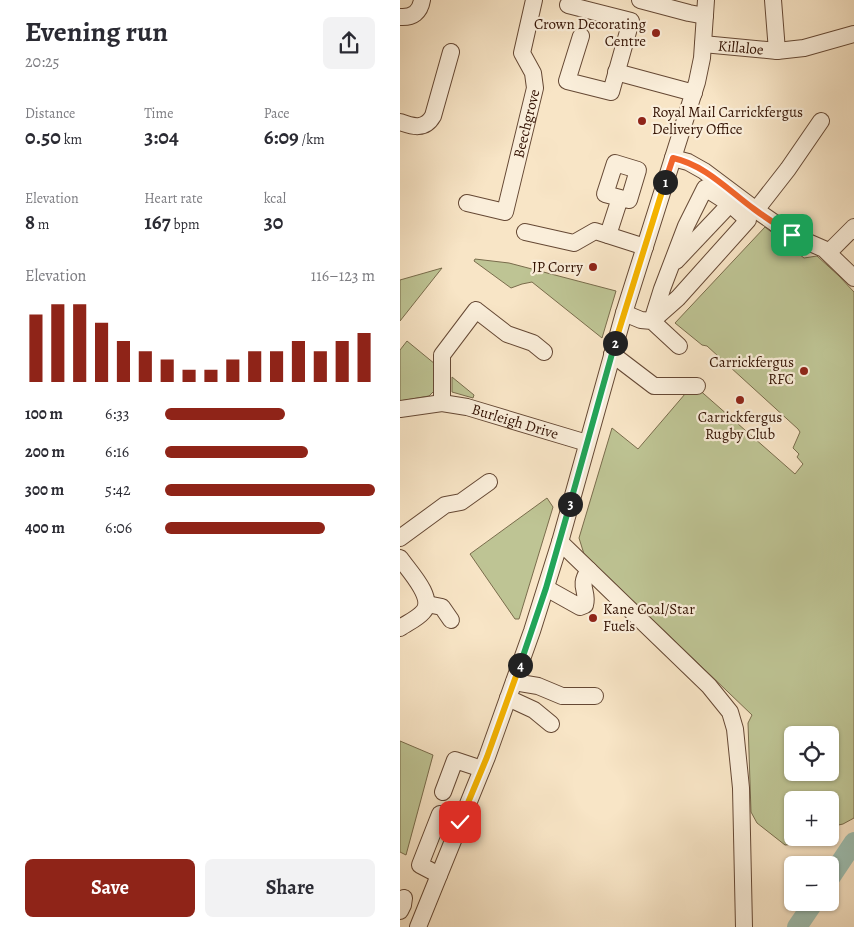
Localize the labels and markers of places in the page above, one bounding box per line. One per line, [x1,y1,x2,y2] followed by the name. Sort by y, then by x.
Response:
[534,14,646,51] place label: Crown Decorating Centre
[650,27,662,39] marker: Crown Decorating Centre
[652,102,803,139] place label: Royal Mail Carrickfergus Delivery Office
[636,115,648,127] marker: Royal Mail Carrickfergus Delivery Office
[652,170,678,194] pin: 1
[771,214,813,256] pin
[532,257,583,277] place label: JP Corry
[587,261,599,273] marker: JP Corry
[602,330,628,356] pin: 2
[709,352,794,389] place label: Carrickfergus RFC
[798,365,810,377] marker: Carrickfergus RFC
[734,394,746,406] marker: Carrickfergus Rugby Club
[698,407,782,444] place label: Carrickfergus Rugby Club
[558,492,582,516] pin: 3
[603,599,695,636] place label: Kane Coal/Star Fuels
[587,612,599,624] marker: Kane Coal/Star Fuels
[508,652,532,678] pin: 4
[439,801,481,843] pin

